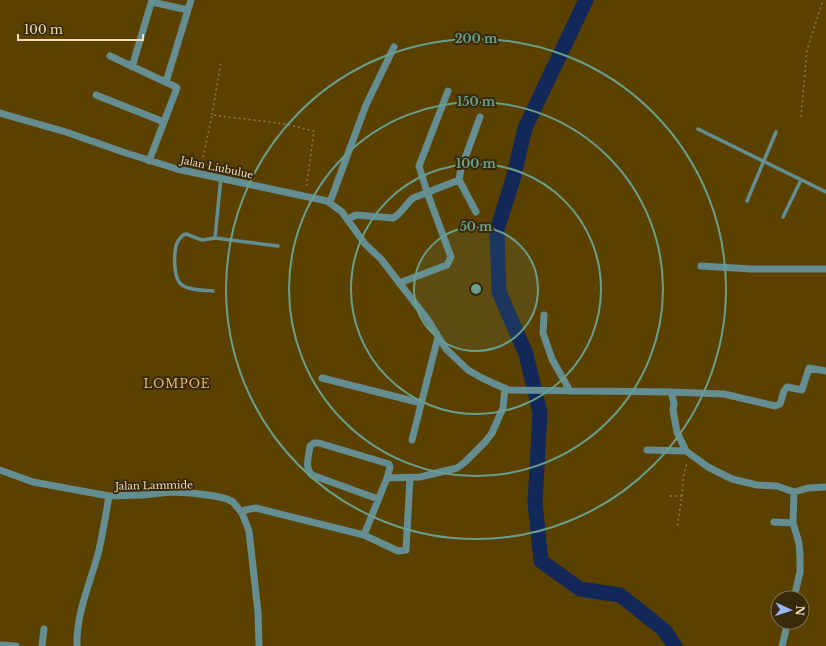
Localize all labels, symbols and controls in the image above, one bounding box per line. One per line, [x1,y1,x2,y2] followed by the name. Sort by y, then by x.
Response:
[18,16,143,42] scale bar
[24,22,63,37] text: 100 m
[455,31,498,46] text: 200 m
[457,94,496,109] text: 150 m
[177,153,255,182] street label: Jalan Liubulue
[456,156,497,171] text: 100 m
[460,219,493,234] text: 50 m
[469,282,483,296] centre of rings
[143,376,211,391] district label: LOMPOE
[113,478,193,493] street label: Jalan Lammide
[770,590,810,630] north arrow
[793,605,807,617] text: N

